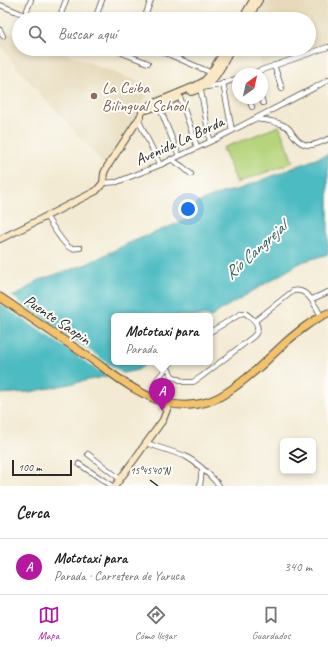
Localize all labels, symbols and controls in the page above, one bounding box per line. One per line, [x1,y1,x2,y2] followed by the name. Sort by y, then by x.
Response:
[12,12,316,56] search box
[26,23,48,45] icon: search
[58,25,117,44] text: Buscar aquí
[232,68,268,104] north arrow
[102,78,189,116] place label: La Ceiba Bilingual School
[89,91,99,101] marker: La Ceiba Bilingual School
[132,111,228,170] street label: Avenida La Borda
[178,199,198,219] your location
[220,213,295,284] water label: Río Cangrejal
[20,290,95,350] street label: Puente Saopin
[111,313,213,365] popup
[125,322,199,341] text: Mototaxi para
[125,341,157,357] text: Parada
[149,378,175,411] pin: A
[280,438,316,474] map controls
[280,438,316,474] button: layers
[12,458,72,477] scale bar
[18,460,42,474] text: 100 m
[130,464,172,477] text: 15°45'40"N
[16,502,49,523] text: Cerca
[54,549,127,568] text: Mototaxi para
[26,559,32,575] text: A
[284,559,312,575] text: 340 m
[54,568,184,584] text: Parada · Carretera de Yaruca
[38,604,60,642] tab: Mapa
[135,604,177,642] tab: Cómo llegar
[252,604,290,642] tab: Guardados

